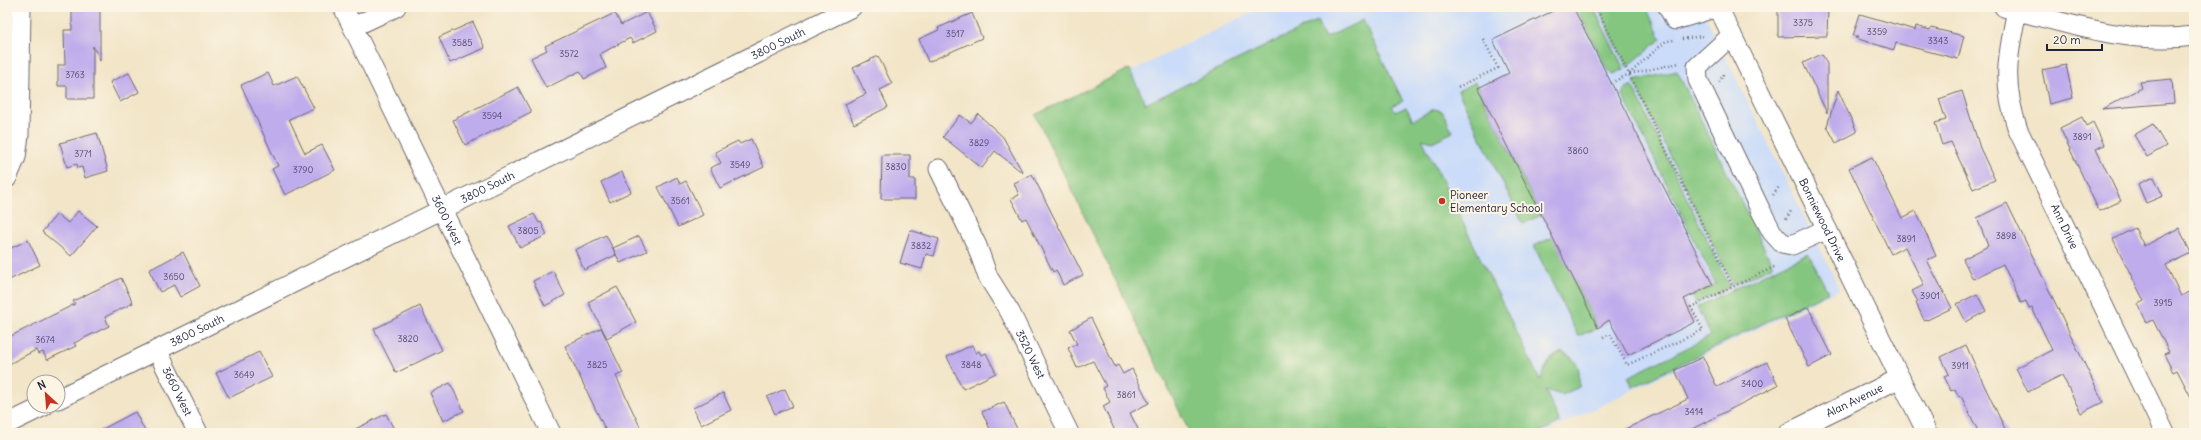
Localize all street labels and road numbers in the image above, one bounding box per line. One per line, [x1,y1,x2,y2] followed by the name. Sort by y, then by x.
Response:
[749,24,807,63] street label: 3800 South
[458,168,517,206] street label: 3800 South
[1796,176,1849,264] street label: Bonniewood Drive
[429,193,465,248] street label: 3600 West
[2048,201,2082,251] street label: Ann Drive
[168,311,226,350] street label: 3800 South
[1013,327,1049,381] street label: 3520 West
[159,364,196,418] street label: 3660 West
[1824,380,1885,420] street label: Alan Avenue

